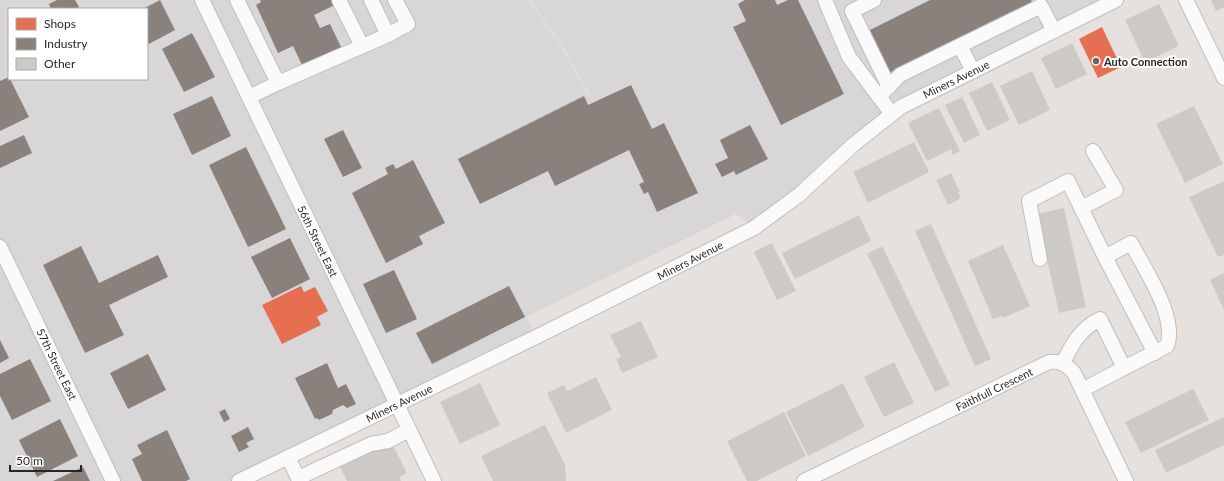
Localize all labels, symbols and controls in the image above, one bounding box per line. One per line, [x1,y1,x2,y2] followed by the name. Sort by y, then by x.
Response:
[8,8,148,80] legend
[44,16,76,31] text: Shops
[44,36,88,51] text: Industry
[1103,55,1187,68] place label: Auto Connection
[44,56,76,71] text: Other
[1091,56,1101,66] marker: Auto Connection
[921,57,992,101] street label: Miners Avenue
[295,203,341,279] street label: 56th Street East
[655,238,725,282] street label: Miners Avenue
[34,326,80,402] street label: 57th Street East
[953,365,1035,413] street label: Faithfull Crescent
[364,381,435,425] street label: Miners Avenue
[10,447,81,473] scale bar
[16,453,43,468] text: 50 m

